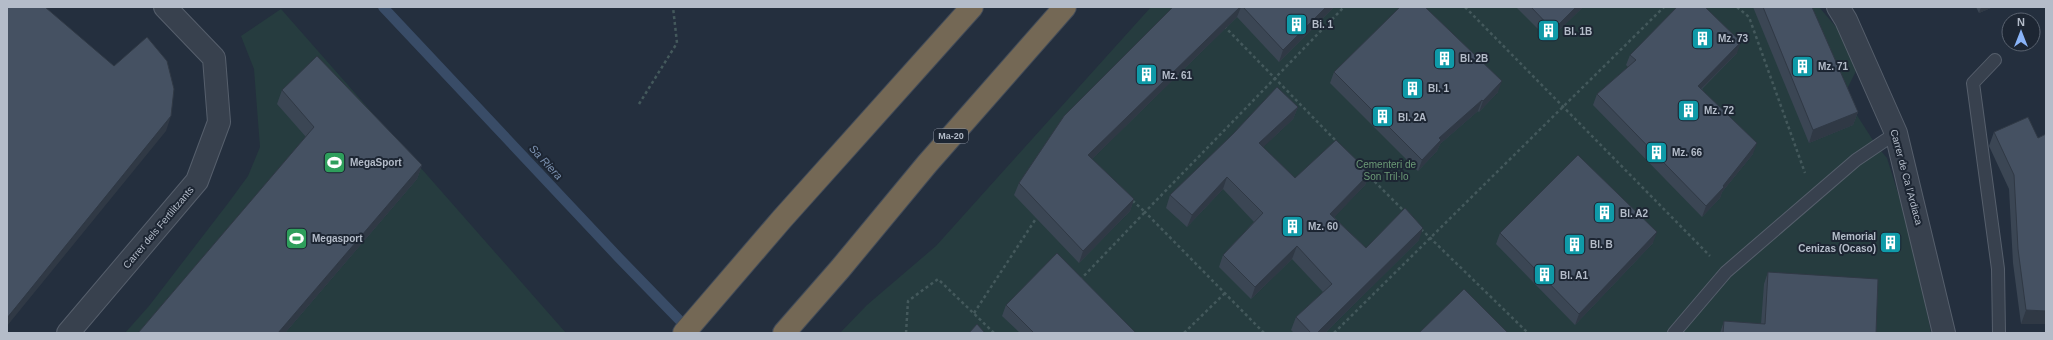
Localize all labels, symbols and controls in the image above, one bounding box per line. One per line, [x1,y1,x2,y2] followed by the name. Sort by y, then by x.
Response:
[1284,11,1310,37] building icon: Bi. 1
[2001,12,2041,52] north arrow
[2017,16,2025,28] text: N
[1536,18,1562,44] building icon: Bl. 1B
[1312,19,1334,30] place label: Bi. 1
[1689,25,1715,51] building icon: Mz. 73
[1564,26,1592,37] place label: Bl. 1B
[1718,33,1748,44] place label: Mz. 73
[1431,45,1457,71] building icon: Bl. 2B
[1460,53,1488,64] place label: Bl. 2B
[1789,53,1815,79] building icon: Mz. 71
[1818,61,1848,72] place label: Mz. 71
[1133,62,1159,88] building icon: Mz. 61
[1162,70,1192,81] place label: Mz. 61
[1400,75,1426,101] building icon: Bl. 1
[1428,83,1450,94] place label: Bl. 1
[1676,97,1702,123] building icon: Mz. 72
[1370,104,1396,130] building icon: Bl. 2A
[1704,105,1734,116] place label: Mz. 72
[1398,112,1426,123] place label: Bl. 2A
[1888,128,1925,227] street label: Carrer de Ca l'Ardiaca
[934,129,968,143] road number: Ma-20
[1643,139,1669,165] building icon: Mz. 66
[527,142,565,182] water label: Sa Riera
[1672,147,1702,158] place label: Mz. 66
[322,149,348,175] sports icon: MegaSport
[350,157,402,168] place label: MegaSport
[1356,159,1416,182] park label: Cementeri de Son Tril·lo
[121,184,196,270] street label: Carrer dels Fertilitzants
[1591,200,1617,226] building icon: Bl. A2
[1620,208,1648,219] place label: Bl. A2
[1279,213,1305,239] building icon: Mz. 60
[1308,221,1338,232] place label: Mz. 60
[283,225,309,251] sports icon: Megasport
[1878,229,1904,255] building icon: Memorial Cenizas (Ocaso)
[1561,231,1587,257] building icon: Bl. B
[1798,231,1876,254] place label: Memorial Cenizas (Ocaso)
[312,233,363,244] place label: Megasport
[1590,239,1613,250] place label: Bl. B
[1531,262,1557,288] building icon: Bl. A1
[1560,270,1588,281] place label: Bl. A1

